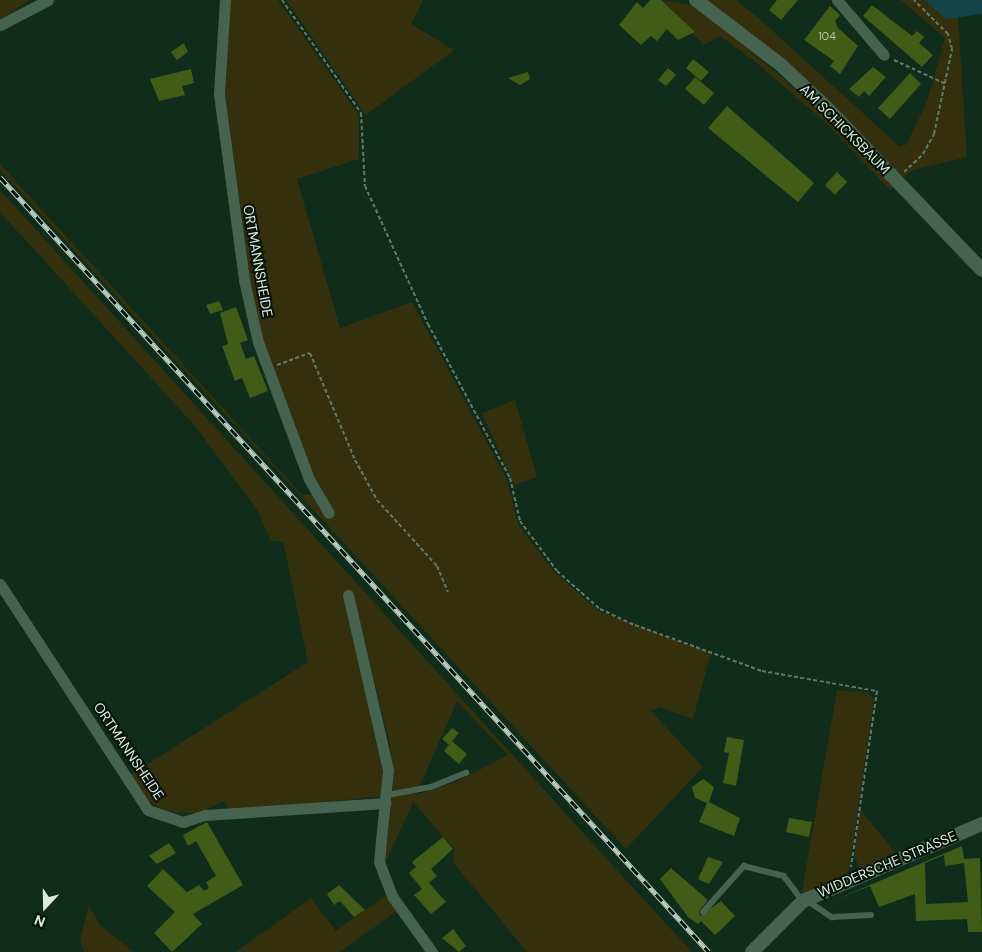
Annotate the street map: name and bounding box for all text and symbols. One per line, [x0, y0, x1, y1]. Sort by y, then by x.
house number: 104 [818, 29, 836, 43]
street label: AM SCHICKSBAUM [797, 81, 893, 177]
street label: ORTMANNSHEIDE [240, 204, 276, 318]
street label: ORTMANNSHEIDE [90, 699, 168, 803]
street label: WIDDERSCHE STRASSE [815, 827, 959, 901]
north arrow [20, 882, 70, 932]
text: N [32, 911, 48, 931]

